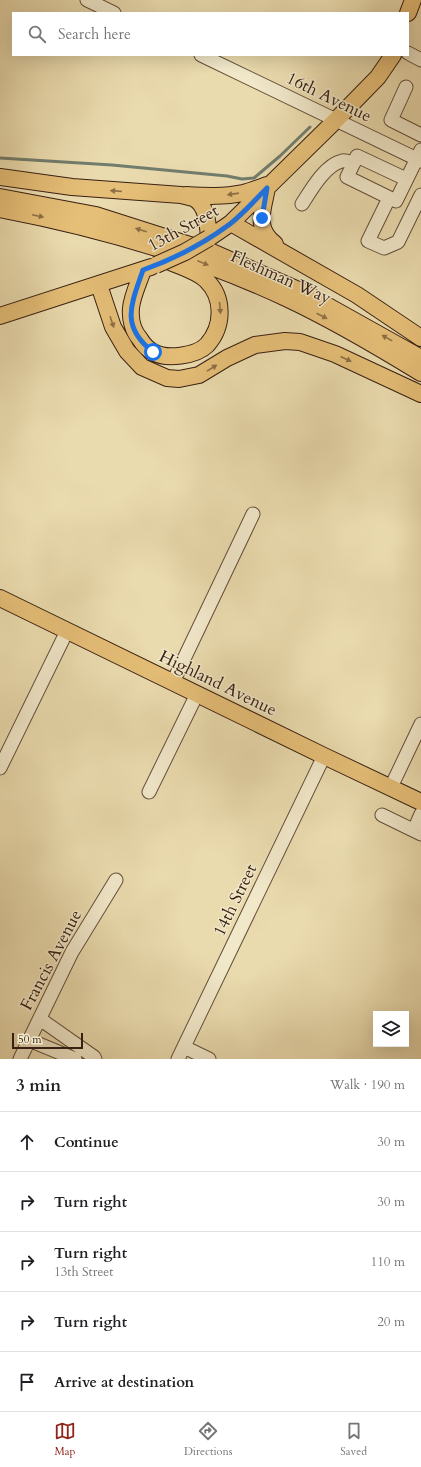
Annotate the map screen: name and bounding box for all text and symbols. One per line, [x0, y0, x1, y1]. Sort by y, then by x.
search box [12, 12, 409, 56]
icon: search [26, 23, 48, 45]
text: Search here [58, 24, 131, 44]
street label: 16th Avenue [283, 67, 375, 127]
one-way arrow [110, 187, 122, 194]
one-way arrow [227, 191, 239, 197]
street label: 13th Street [143, 199, 223, 257]
route end [253, 209, 271, 227]
one-way arrow [32, 213, 44, 219]
one-way arrow [135, 227, 147, 233]
street label: Fleshman Way [227, 245, 335, 309]
one-way arrow [198, 261, 210, 267]
one-way arrow [216, 302, 223, 314]
one-way arrow [316, 313, 328, 319]
one-way arrow [109, 316, 115, 328]
one-way arrow [381, 335, 393, 342]
route start [144, 343, 162, 361]
one-way arrow [341, 356, 352, 362]
one-way arrow [207, 364, 217, 372]
street label: Highland Avenue [155, 645, 281, 721]
street label: 14th Street [208, 860, 263, 940]
street label: Francis Avenue [15, 906, 87, 1014]
map controls [373, 1011, 409, 1047]
button: layers [373, 1011, 409, 1047]
scale bar [12, 1031, 83, 1050]
text: 50 m [18, 1032, 42, 1047]
text: 3 min [16, 1074, 61, 1097]
text: Walk · 190 m [330, 1076, 405, 1094]
icon: ahead [16, 1131, 38, 1153]
text: Continue [54, 1132, 119, 1152]
text: 30 m [377, 1133, 405, 1151]
icon: right [16, 1191, 38, 1213]
text: Turn right [54, 1192, 127, 1212]
text: 30 m [377, 1193, 405, 1211]
text: Turn right [54, 1243, 127, 1263]
icon: right [16, 1251, 38, 1273]
text: 110 m [371, 1253, 405, 1271]
text: 13th Street [54, 1263, 113, 1281]
icon: right [16, 1311, 38, 1333]
text: Turn right [54, 1312, 127, 1332]
text: 20 m [377, 1313, 405, 1331]
icon: arrive [16, 1371, 38, 1393]
text: Arrive at destination [54, 1372, 194, 1392]
tab: Map [54, 1420, 76, 1459]
tab: Directions [184, 1420, 232, 1459]
tab: Saved [340, 1420, 367, 1459]

